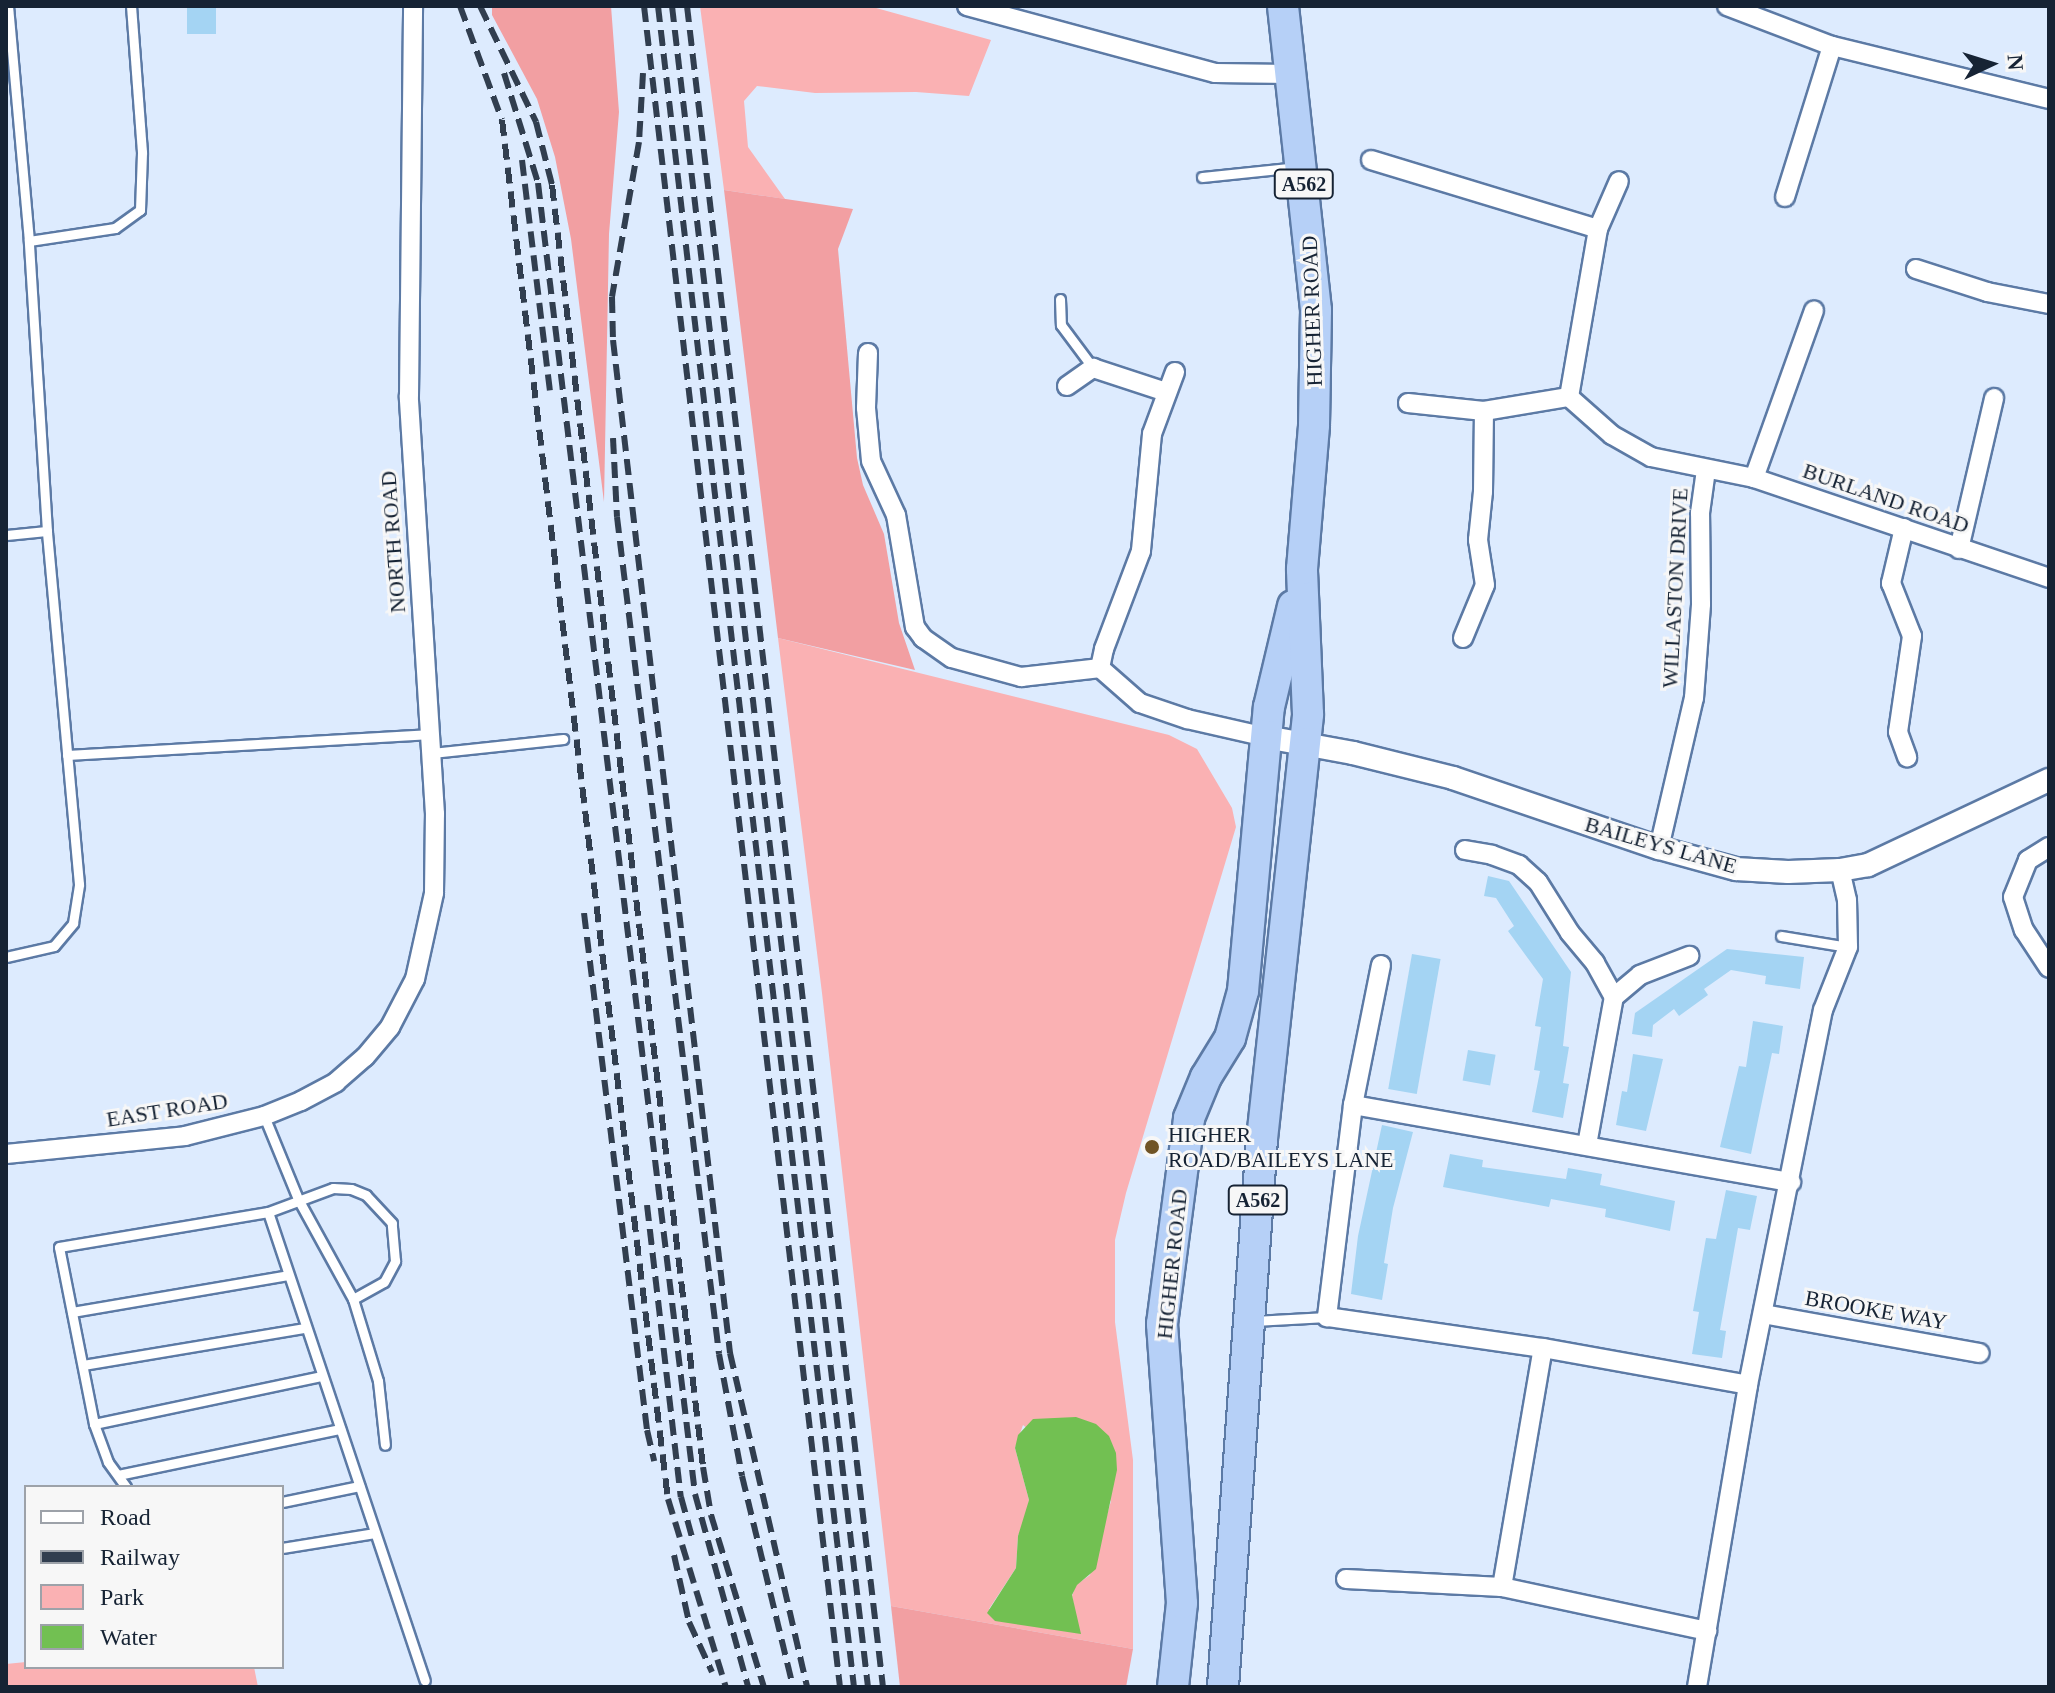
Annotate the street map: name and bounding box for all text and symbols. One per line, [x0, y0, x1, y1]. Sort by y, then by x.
north arrow [1951, 24, 2031, 104]
text: N [2002, 53, 2028, 71]
road number: A562 [1272, 168, 1336, 200]
street label: HIGHER ROAD [1296, 235, 1328, 387]
street label: BURLAND ROAD [1799, 457, 1973, 539]
street label: NORTH ROAD [375, 470, 411, 614]
street label: WILLASTON DRIVE [1657, 487, 1693, 689]
street label: BAILEYS LANE [1582, 811, 1740, 879]
street label: EAST ROAD [104, 1087, 230, 1133]
place label: HIGHER ROAD/BAILEYS LANE [1168, 1121, 1393, 1172]
marker: HIGHER ROAD/BAILEYS LANE [1143, 1138, 1161, 1156]
road number: A562 [1226, 1184, 1290, 1216]
street label: HIGHER ROAD [1151, 1188, 1193, 1340]
street label: BROOKE WAY [1803, 1284, 1949, 1336]
legend [24, 1485, 284, 1669]
text: Road [100, 1504, 151, 1530]
text: Railway [100, 1544, 180, 1570]
text: Park [100, 1584, 144, 1610]
text: Water [100, 1624, 157, 1650]

